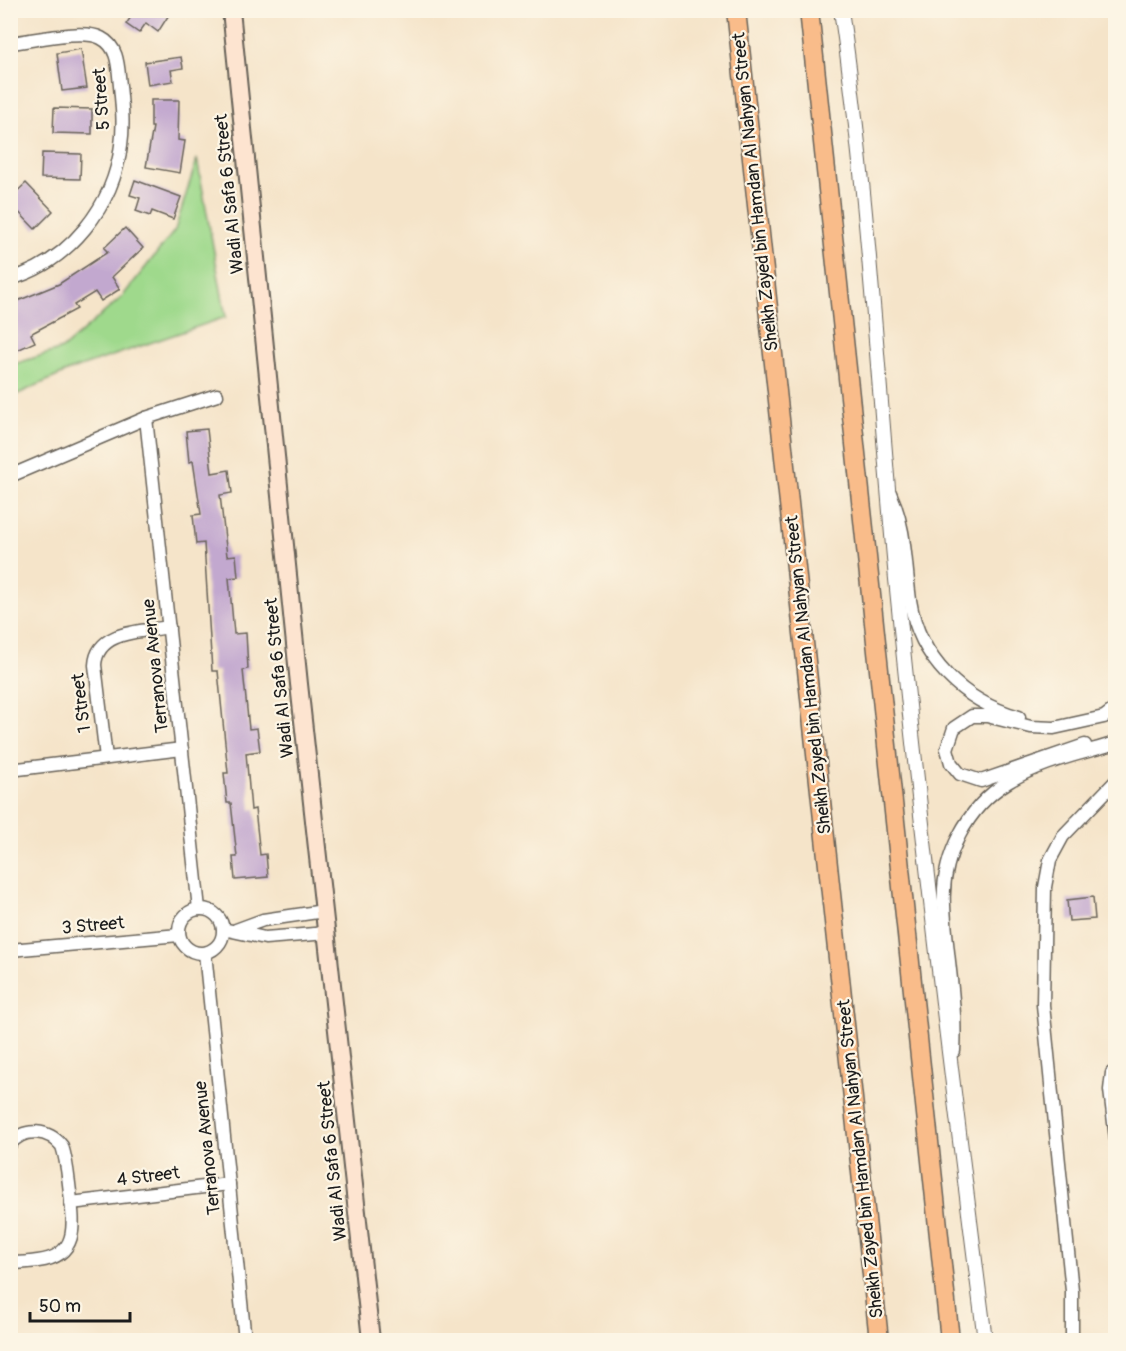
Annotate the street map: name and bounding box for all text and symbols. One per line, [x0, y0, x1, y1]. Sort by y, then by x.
street label: Sheikh Zayed bin Hamdan Al Nahyan Street [727, 31, 784, 352]
street label: 5 Street [88, 66, 115, 131]
street label: Wadi Al Safa 6 Street [210, 112, 249, 275]
street label: Sheikh Zayed bin Hamdan Al Nahyan Street [780, 514, 837, 835]
street label: Wadi Al Safa 6 Street [260, 596, 299, 759]
street label: Terranova Avenue [137, 598, 174, 734]
street label: 1 Street [66, 671, 97, 734]
street label: 3 Street [61, 911, 126, 940]
street label: Sheikh Zayed bin Hamdan Al Nahyan Street [832, 998, 889, 1319]
street label: Wadi Al Safa 6 Street [313, 1079, 352, 1242]
street label: Terranova Avenue [189, 1080, 226, 1216]
street label: 4 Street [115, 1161, 182, 1192]
scale bar [30, 1285, 130, 1323]
text: 50 m [39, 1295, 81, 1318]

